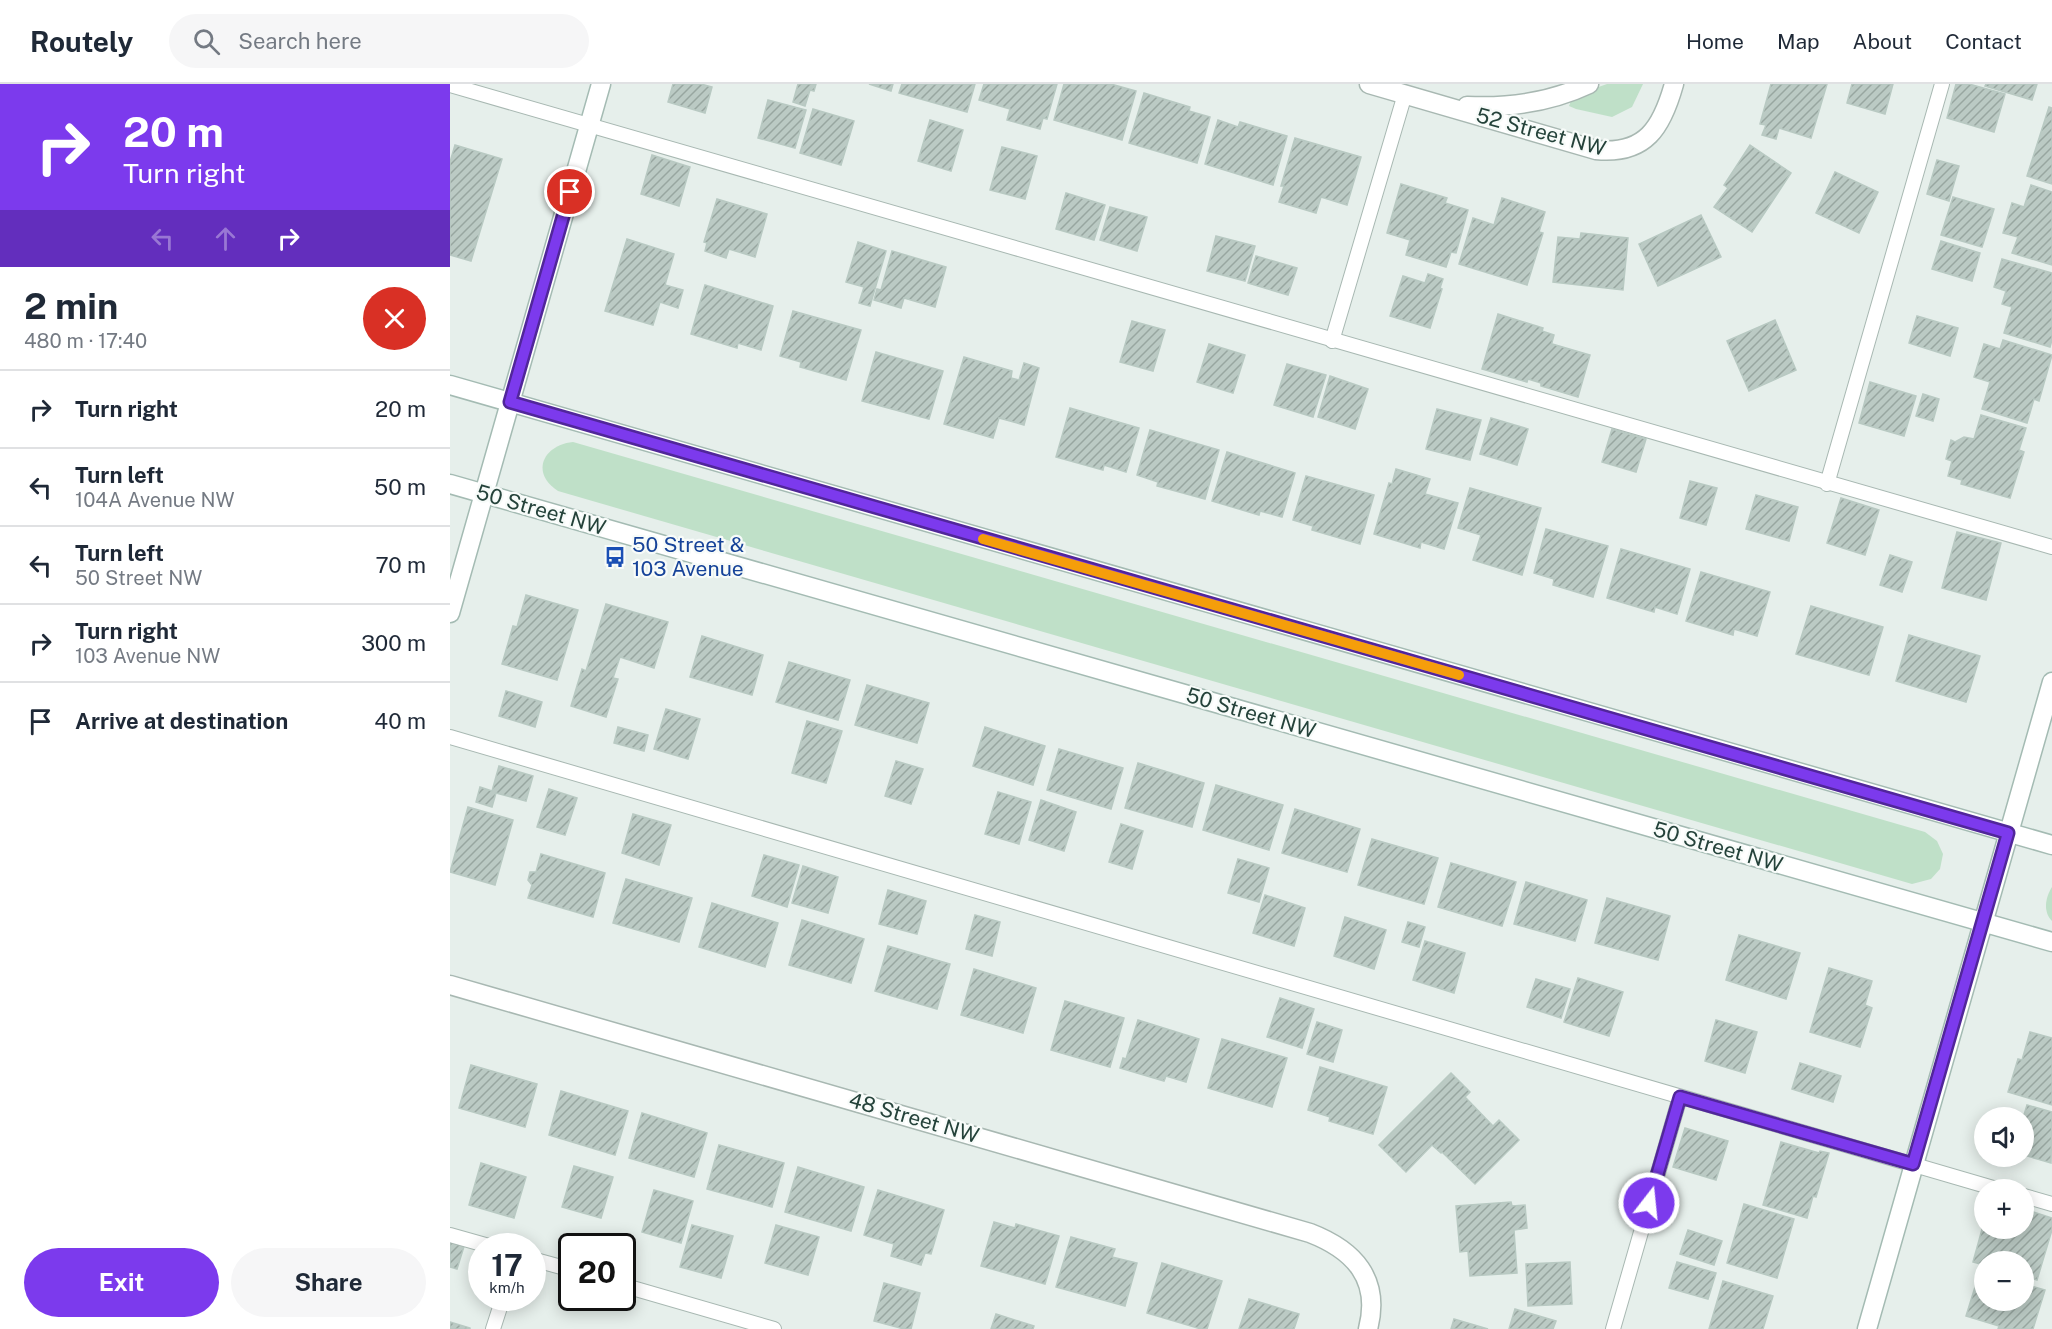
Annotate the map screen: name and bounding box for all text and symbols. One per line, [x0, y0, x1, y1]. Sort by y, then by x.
search box [169, 14, 589, 68]
text: Routely [30, 25, 133, 58]
icon: search [190, 25, 223, 58]
text: Search here [238, 28, 362, 54]
text: Home [1686, 29, 1744, 54]
text: Map [1777, 29, 1820, 54]
text: About [1853, 29, 1912, 54]
text: Contact [1945, 29, 2022, 54]
street label: 52 Street NW [1473, 102, 1609, 161]
text: 20 m [123, 107, 224, 156]
icon: right [24, 108, 102, 186]
text: Turn right [123, 157, 246, 189]
pin [544, 166, 595, 217]
icon: arrive [553, 175, 586, 208]
icon: left [146, 222, 179, 255]
icon: ahead [209, 222, 242, 255]
icon: right [272, 222, 305, 255]
text: 2 min [24, 285, 118, 327]
button: close [363, 287, 426, 350]
text: 480 m · 17:40 [24, 329, 147, 353]
icon: right [24, 393, 57, 426]
text: Turn right [75, 396, 178, 422]
text: 20 m [375, 396, 426, 422]
text: Turn left [75, 462, 164, 488]
icon: left [24, 471, 57, 504]
text: 50 m [374, 474, 426, 500]
street label: 50 Street NW [473, 479, 609, 540]
text: 104A Avenue NW [75, 488, 235, 512]
place label: 50 Street & 103 Avenue [632, 532, 745, 581]
text: Turn left [75, 540, 164, 566]
bus stop icon: 50 Street & 103 Avenue [603, 545, 627, 569]
icon: left [24, 549, 57, 582]
text: 70 m [375, 552, 426, 578]
text: 50 Street NW [75, 566, 202, 590]
text: Turn right [75, 618, 178, 644]
icon: right [24, 627, 57, 660]
text: 300 m [361, 630, 426, 656]
text: 103 Avenue NW [75, 644, 220, 668]
street label: 50 Street NW [1183, 682, 1319, 743]
icon: arrive [24, 705, 57, 738]
text: Arrive at destination [75, 708, 288, 734]
text: 40 m [374, 708, 426, 734]
street label: 50 Street NW [1650, 816, 1786, 877]
street label: 48 Street NW [846, 1087, 982, 1148]
map controls [1974, 1107, 2034, 1311]
button: sound [1974, 1107, 2034, 1167]
position arrow [1617, 1171, 1681, 1235]
button: + [1974, 1179, 2034, 1239]
speed limit sign: 20 [558, 1233, 636, 1311]
text: 17 [491, 1247, 523, 1283]
button: Exit [24, 1248, 219, 1317]
button: Share [231, 1248, 426, 1317]
button: − [1974, 1251, 2034, 1311]
text: km/h [489, 1279, 525, 1296]

